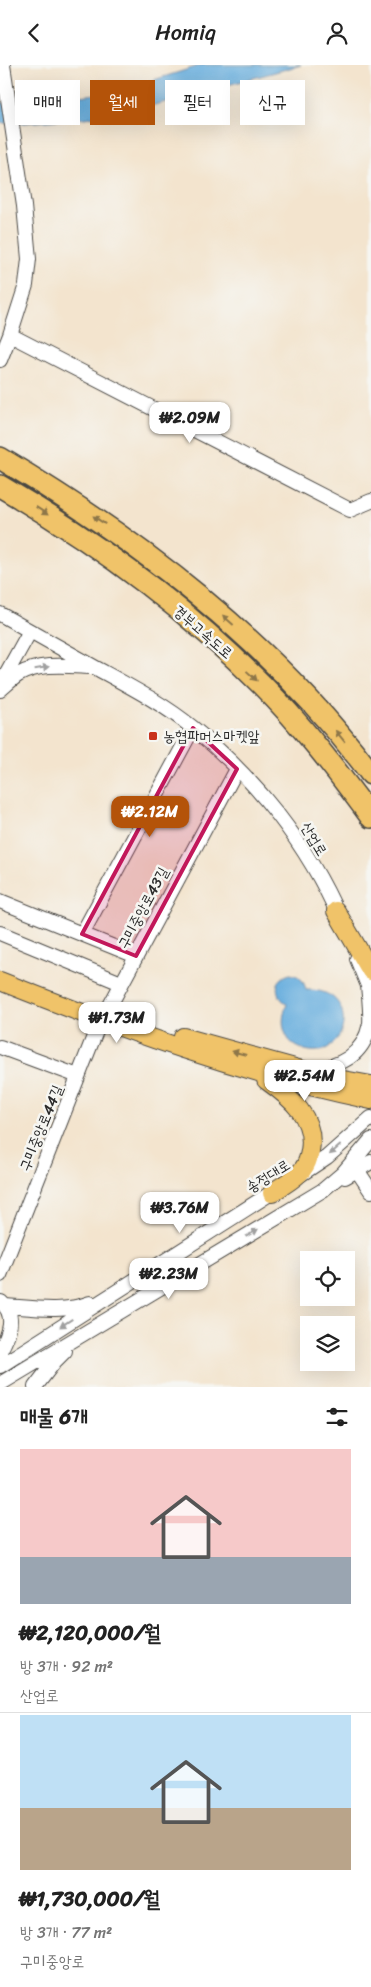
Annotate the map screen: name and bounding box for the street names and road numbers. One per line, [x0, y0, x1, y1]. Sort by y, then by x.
street label: 경부고속도로 [167, 598, 239, 666]
street label: 산업로 [294, 817, 334, 861]
street label: 구미중앙로43길 [110, 862, 176, 954]
street label: 구미중앙로44길 [12, 1081, 70, 1175]
street label: 송정대로 [241, 1152, 295, 1200]

